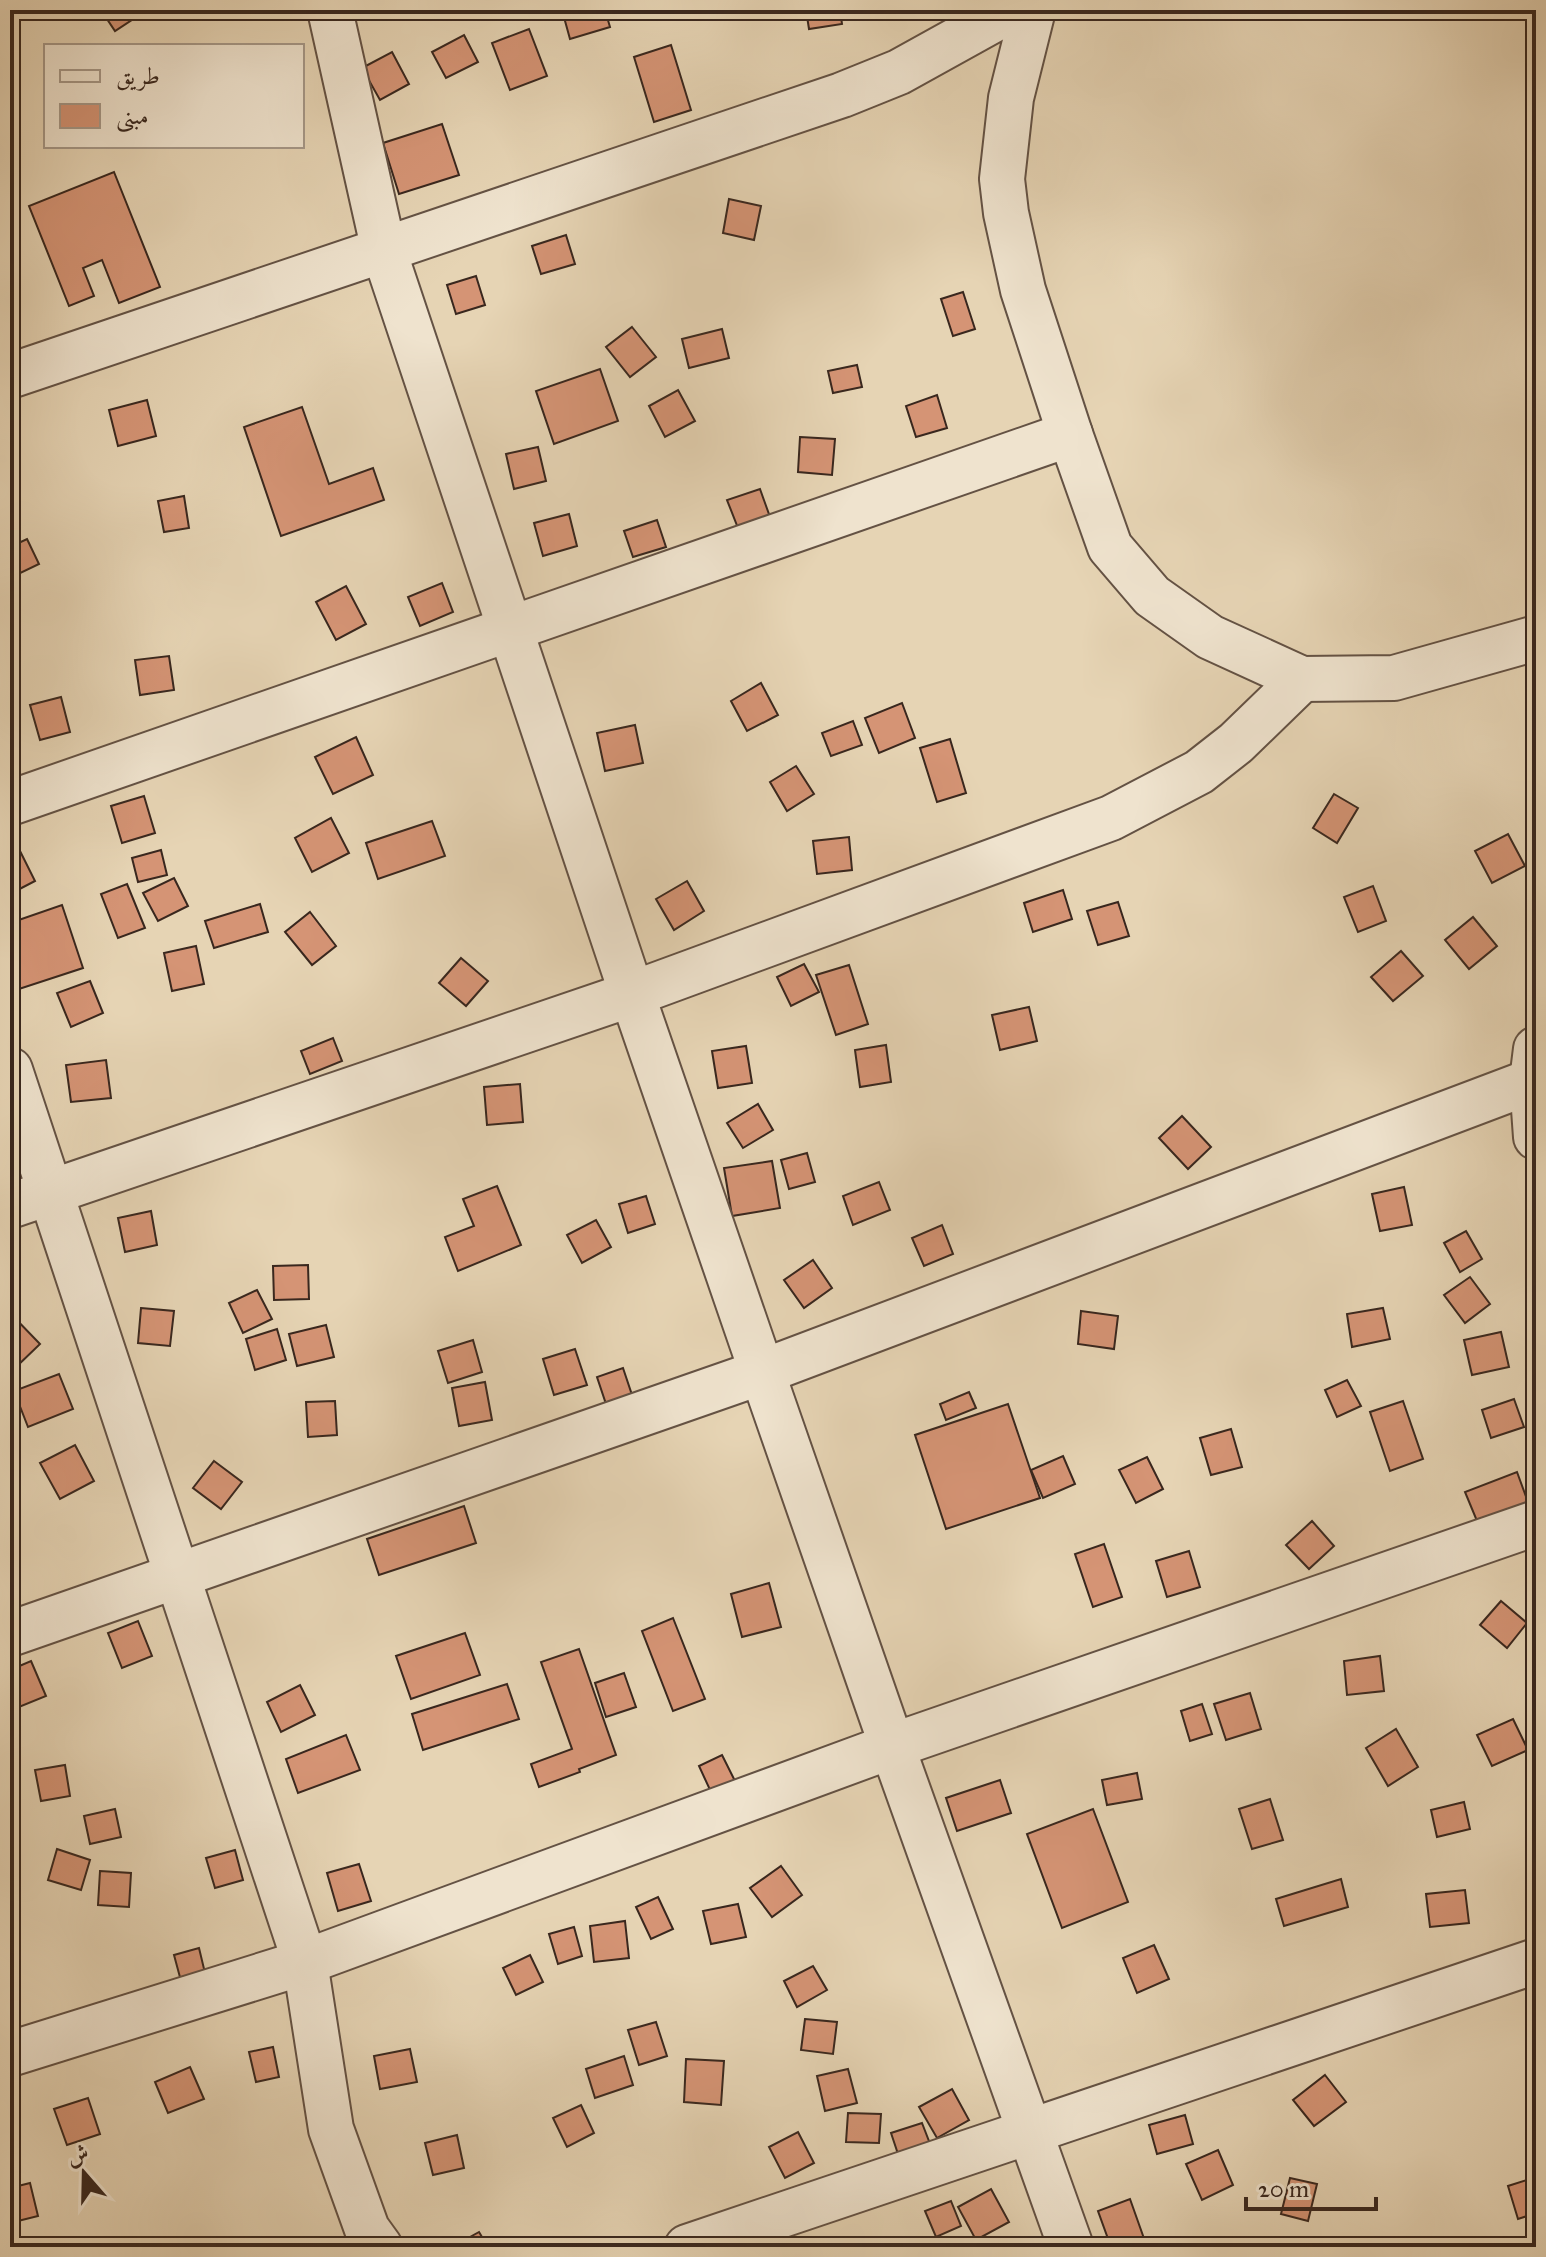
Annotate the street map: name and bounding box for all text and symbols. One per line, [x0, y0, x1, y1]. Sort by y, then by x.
legend [44, 44, 304, 148]
text: طريق [116, 61, 160, 91]
text: مبنى [116, 101, 149, 133]
north arrow [44, 2133, 124, 2213]
text: ش [62, 2138, 92, 2171]
scale bar [1246, 2161, 1376, 2211]
text: 20 m [1258, 2174, 1309, 2204]

